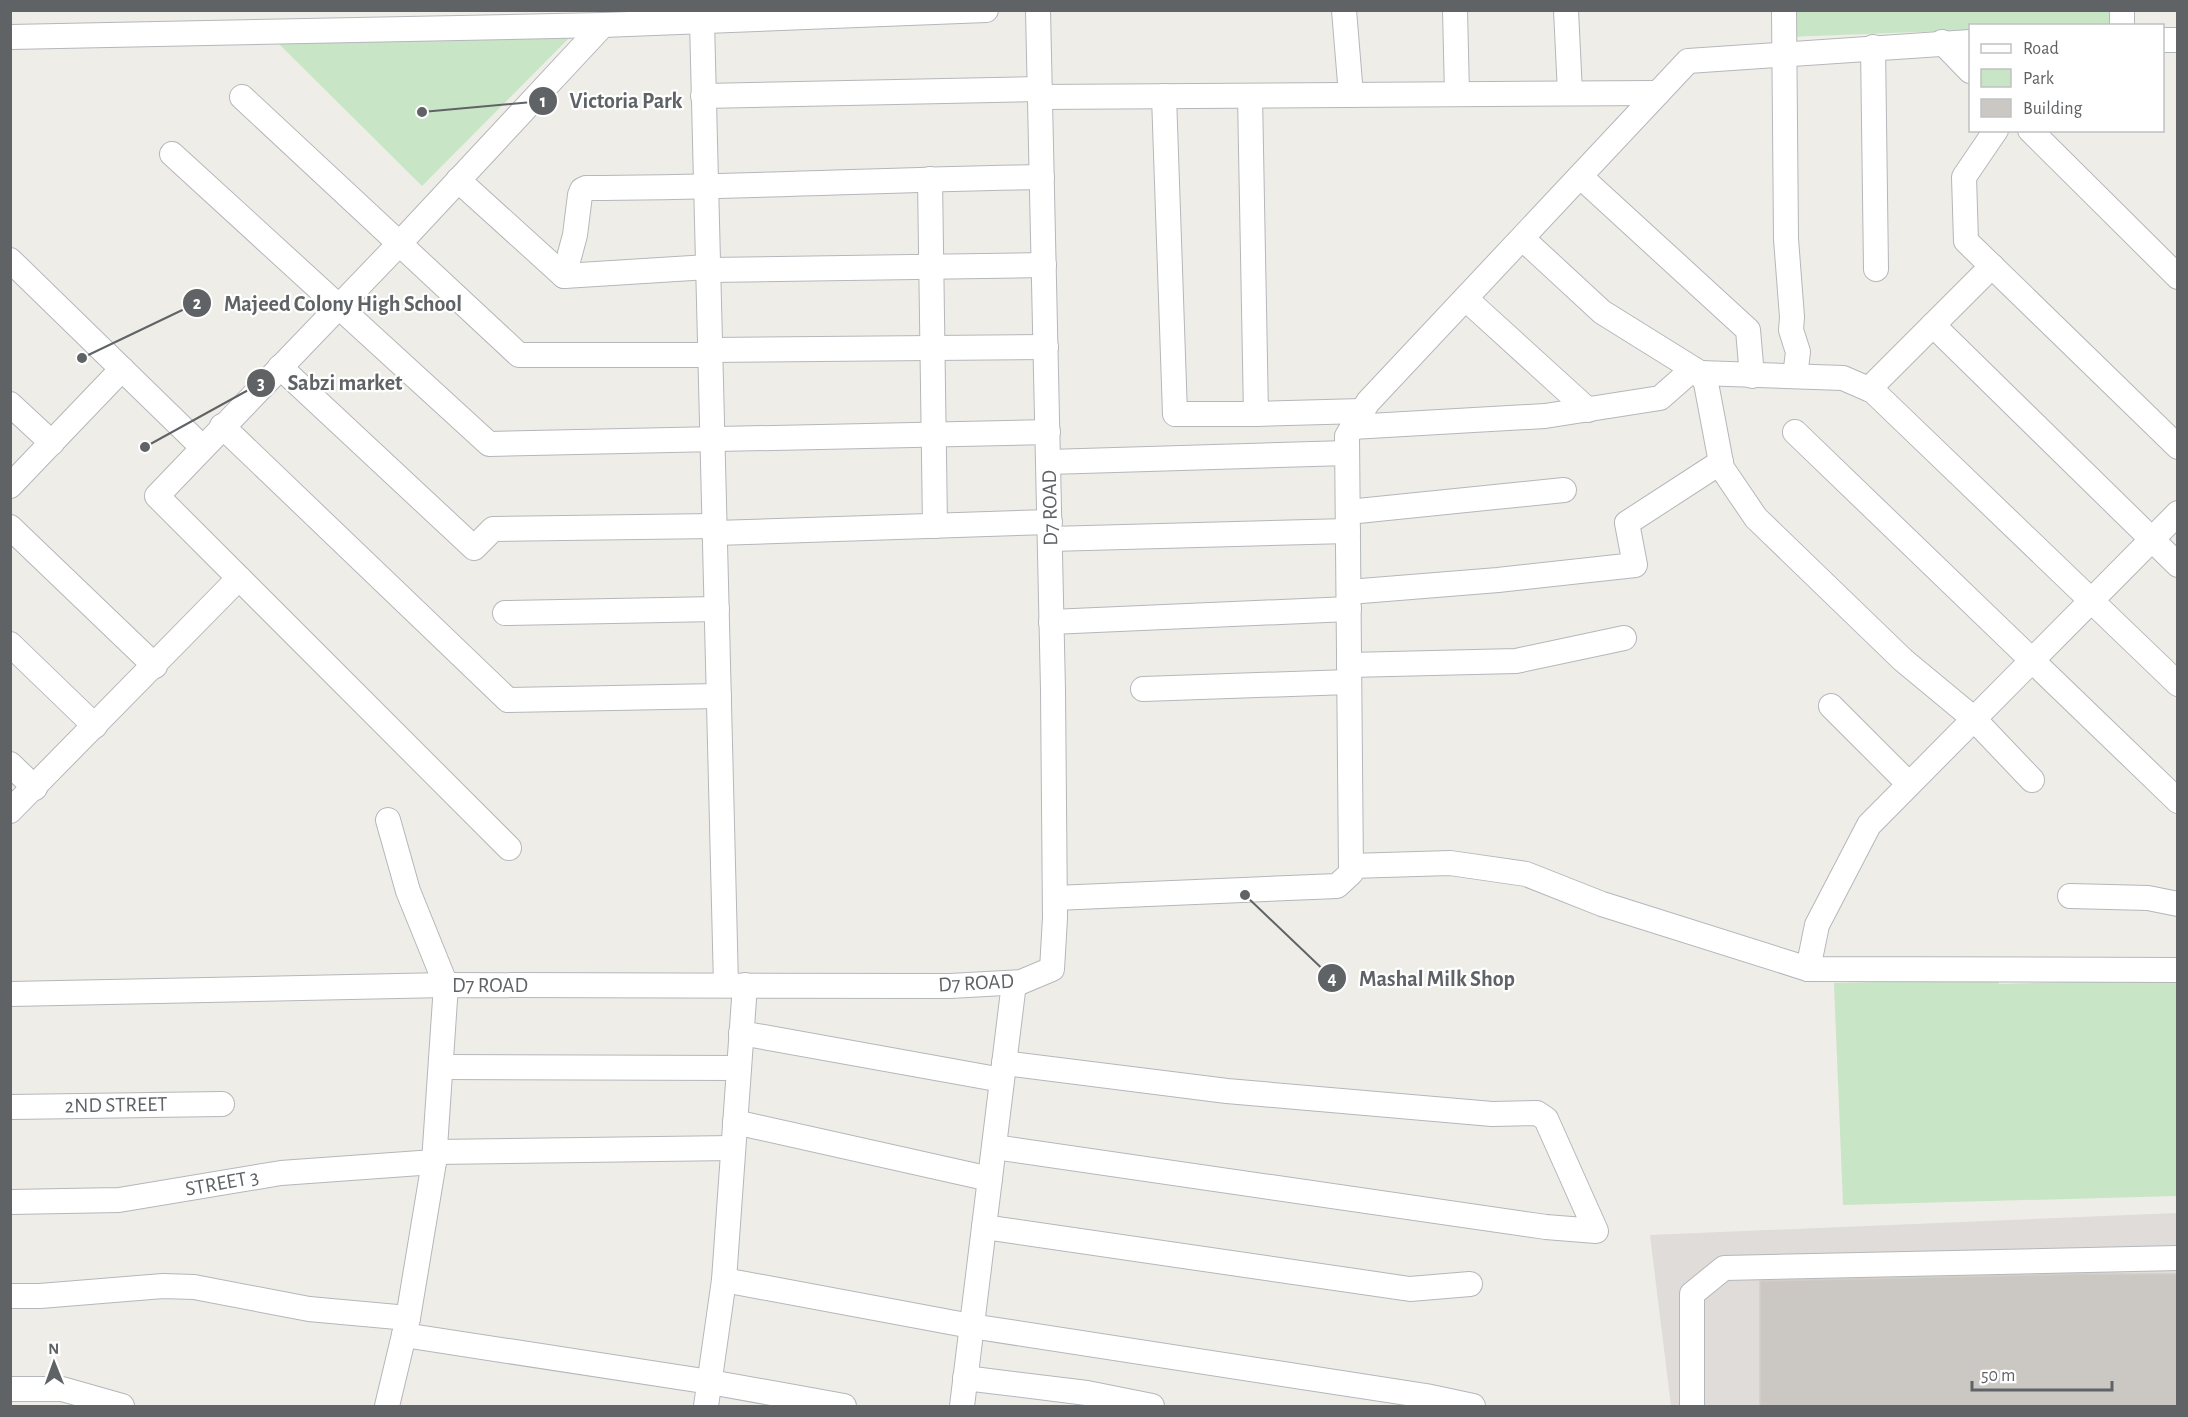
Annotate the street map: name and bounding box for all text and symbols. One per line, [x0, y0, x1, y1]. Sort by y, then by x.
legend [1969, 24, 2164, 132]
text: Road [2023, 40, 2059, 58]
text: Park [2023, 70, 2055, 88]
callout: Victoria Park [528, 81, 695, 121]
text: Victoria Park [570, 90, 683, 112]
text: 1 [540, 93, 546, 111]
text: Building [2023, 100, 2083, 118]
callout: Majeed Colony High School [182, 283, 474, 323]
text: Majeed Colony High School [224, 293, 462, 316]
text: 2 [193, 295, 202, 313]
callout: Sabzi market [246, 363, 415, 403]
text: Sabzi market [288, 372, 403, 394]
text: 3 [257, 375, 265, 393]
street label: D7 ROAD [1039, 470, 1061, 546]
callout: Mashal Milk Shop [1317, 958, 1526, 998]
text: Mashal Milk Shop [1359, 968, 1515, 990]
text: 4 [1327, 970, 1337, 988]
street label: D7 ROAD [938, 971, 1014, 995]
street label: D7 ROAD [452, 975, 528, 996]
street label: 2ND STREET [64, 1094, 168, 1116]
street label: STREET 3 [184, 1166, 260, 1200]
north arrow [24, 1333, 84, 1393]
text: N [48, 1341, 59, 1357]
scale bar [1972, 1354, 2112, 1392]
text: 50 m [1981, 1367, 2015, 1385]

